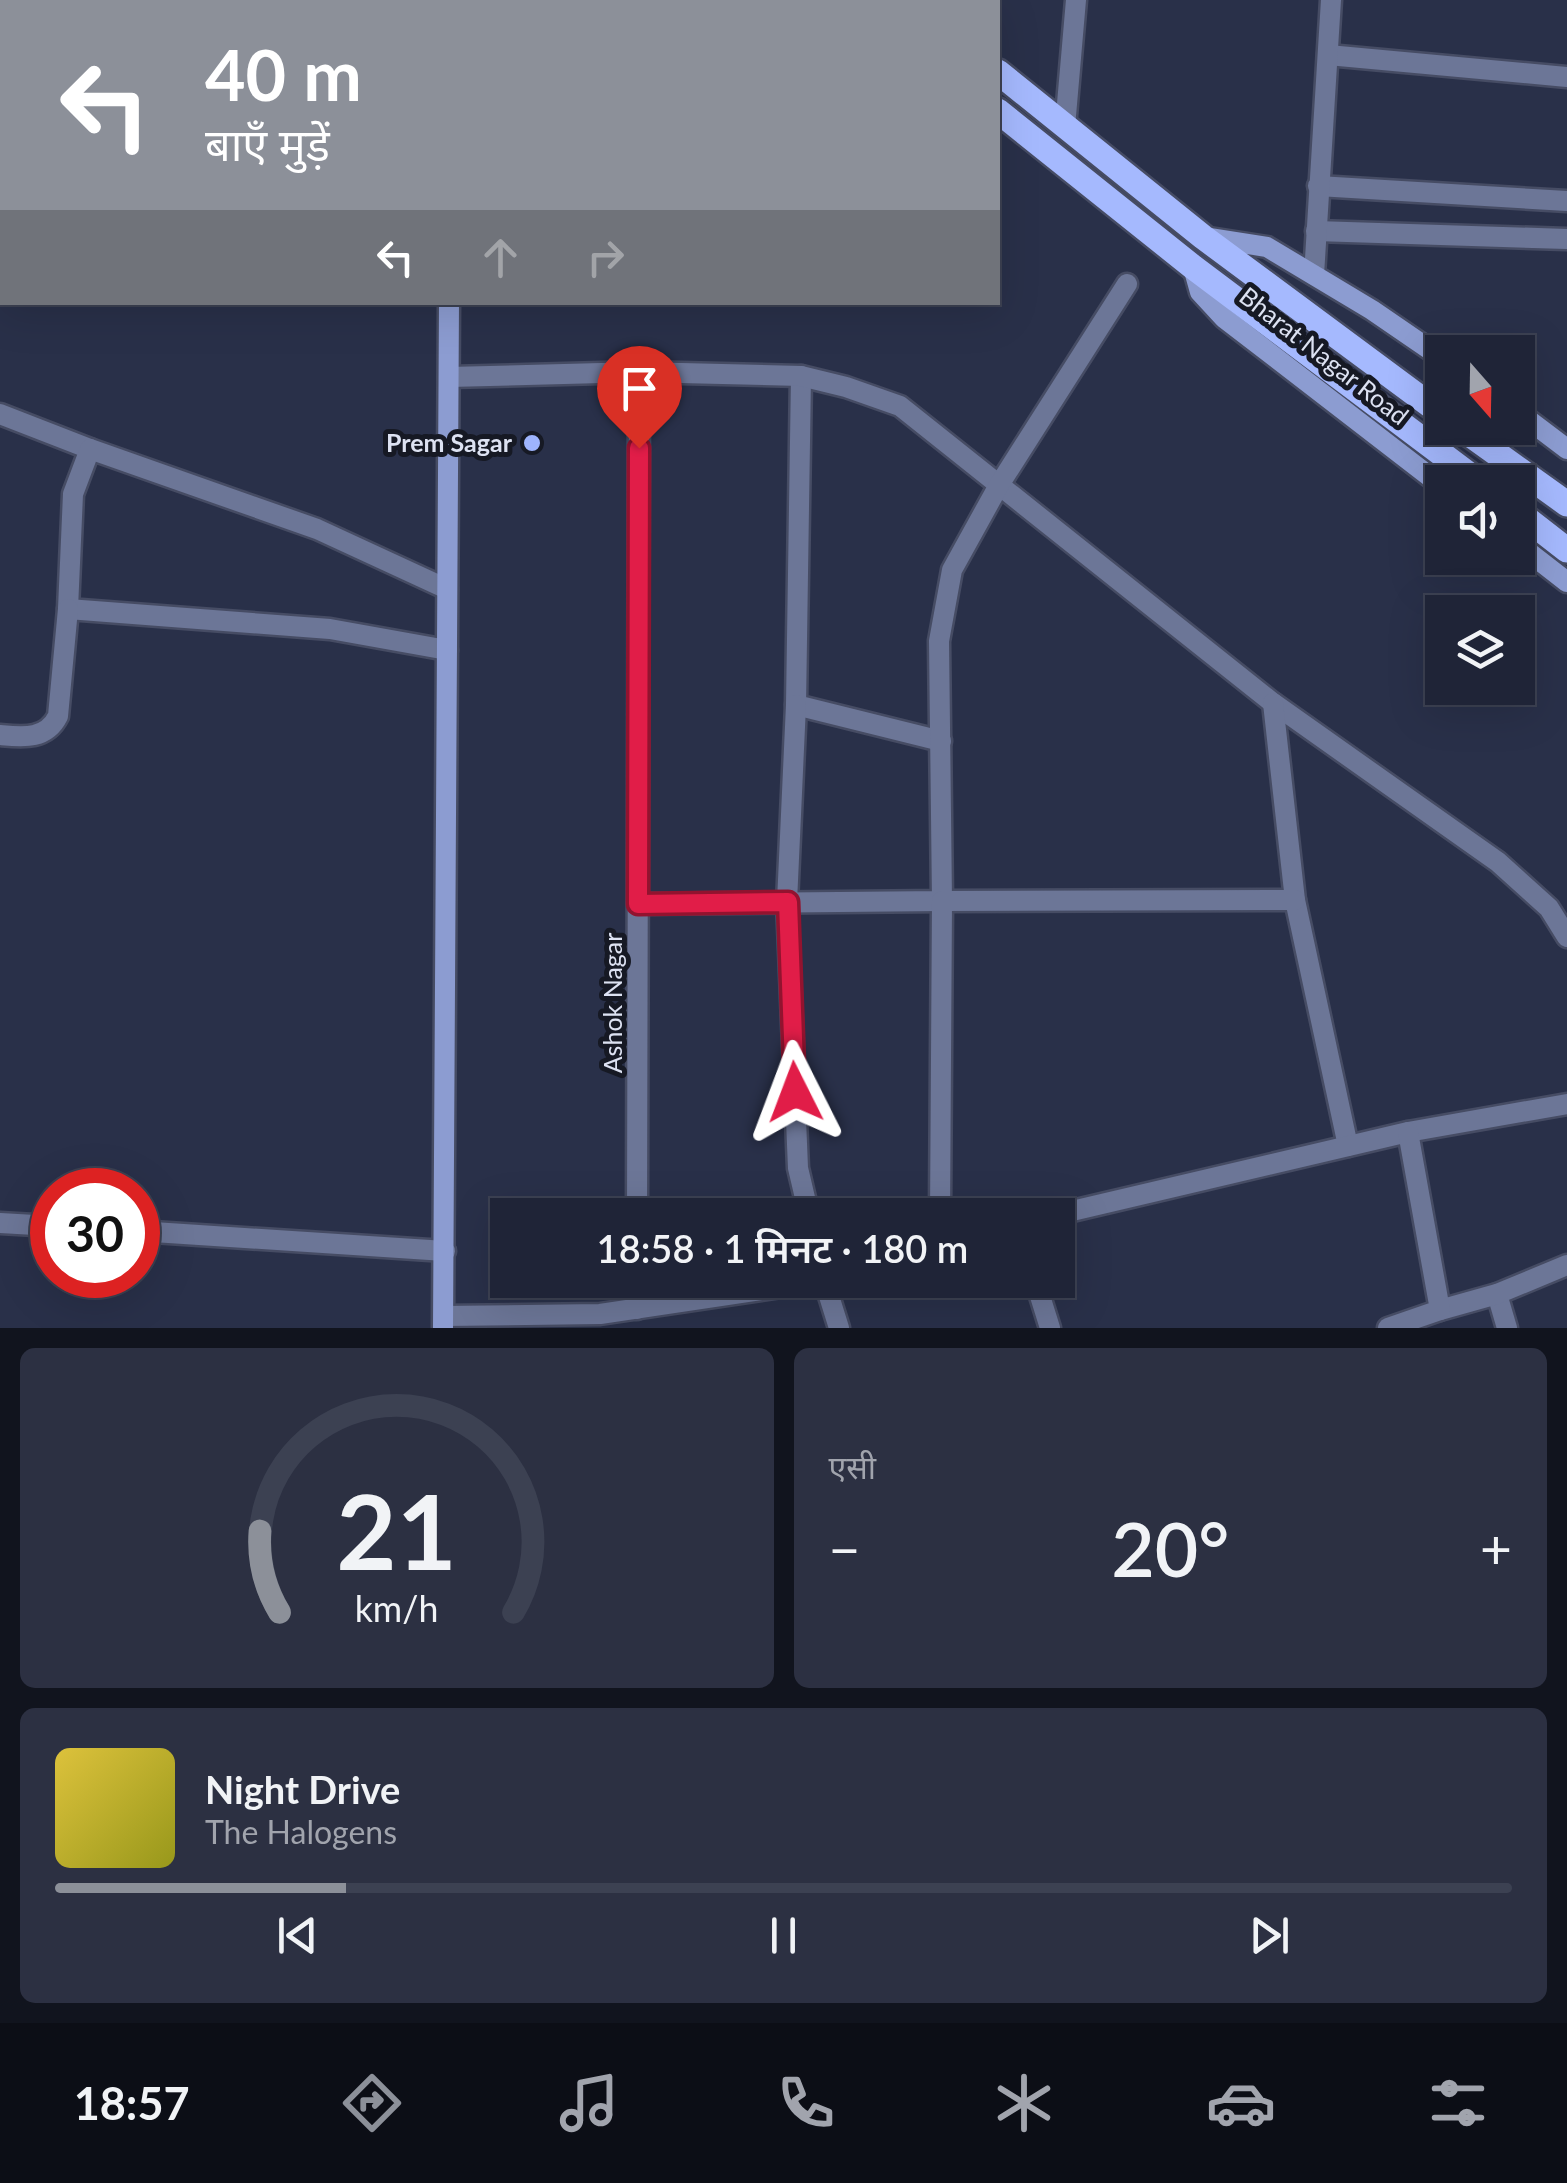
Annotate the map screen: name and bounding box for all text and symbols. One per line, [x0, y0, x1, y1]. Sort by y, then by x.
text: 40 m [205, 32, 362, 116]
icon: left [40, 40, 170, 170]
text: बाएँ मुड़ें [205, 117, 330, 171]
icon: left [368, 230, 423, 285]
icon: ahead [473, 230, 528, 285]
icon: right [578, 230, 633, 285]
street label: Bharat Nagar Road [1234, 280, 1415, 430]
north arrow [1425, 335, 1535, 445]
map controls [1425, 335, 1535, 705]
pin [597, 346, 682, 449]
icon: arrive [612, 361, 667, 416]
place label: Prem Sagar [386, 427, 513, 457]
marker: Prem Sagar [521, 432, 543, 454]
button: sound [1425, 465, 1535, 575]
button: layers [1425, 595, 1535, 705]
street label: Ashok Nagar [597, 933, 627, 1073]
position arrow [743, 1040, 847, 1144]
speed limit sign: 30 [30, 1168, 160, 1298]
text: 18:58 · 1 मिनट · 180 m [597, 1225, 968, 1271]
text: एसी [829, 1447, 876, 1486]
text: 21 [336, 1467, 457, 1592]
text: 20° [1111, 1503, 1229, 1593]
text: − [829, 1515, 860, 1581]
text: + [1480, 1515, 1512, 1581]
text: km/h [355, 1587, 439, 1630]
text: Night Drive [205, 1766, 400, 1812]
text: The Halogens [205, 1812, 397, 1851]
icon: previous [270, 1908, 325, 1963]
icon: pause [756, 1908, 811, 1963]
icon: next [1242, 1908, 1297, 1963]
icon: directions [337, 2068, 407, 2138]
icon: music [554, 2068, 624, 2138]
icon: phone [771, 2068, 841, 2138]
icon: climate [989, 2068, 1059, 2138]
icon: car [1206, 2068, 1276, 2138]
icon: filters [1423, 2068, 1493, 2138]
text: 18:57 [74, 2076, 190, 2130]

